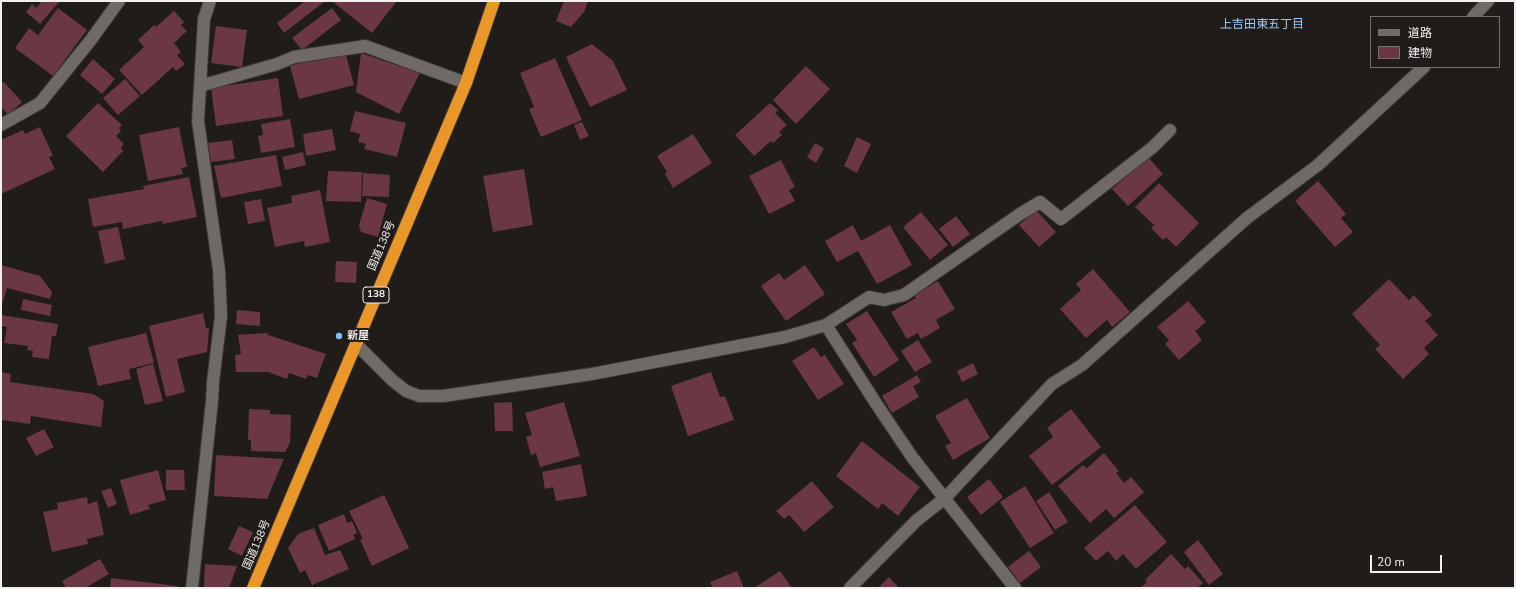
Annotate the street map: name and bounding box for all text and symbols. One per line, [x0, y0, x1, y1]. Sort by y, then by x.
legend [1370, 16, 1500, 68]
district label: 上吉田東五丁目 [1220, 18, 1304, 32]
text: 道路 [1408, 25, 1432, 41]
text: 建物 [1408, 45, 1432, 61]
street label: 国道138号 [366, 219, 398, 273]
road number: 138 [363, 287, 389, 303]
place label: 新屋 [347, 329, 369, 343]
marker: 新屋 [334, 331, 344, 341]
street label: 国道138号 [241, 518, 273, 572]
scale bar [1372, 547, 1444, 573]
text: 20 m [1377, 554, 1405, 570]

